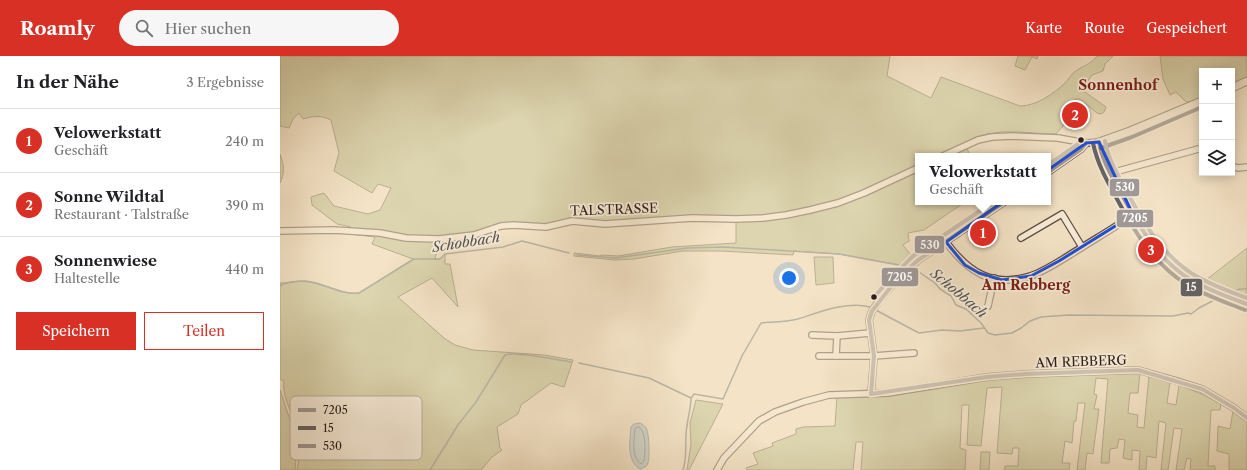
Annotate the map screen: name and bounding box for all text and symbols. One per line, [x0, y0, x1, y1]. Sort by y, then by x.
search box [119, 10, 399, 46]
text: Roamly [20, 17, 95, 40]
icon: search [133, 17, 155, 39]
text: Hier suchen [165, 19, 251, 38]
text: Karte [1025, 19, 1062, 37]
text: Route [1084, 19, 1124, 37]
text: Gespeichert [1146, 19, 1227, 37]
map controls [1199, 68, 1235, 176]
button: + [1199, 68, 1235, 104]
text: In der Nähe [16, 72, 119, 92]
text: 3 Ergebnisse [186, 74, 264, 90]
district label: Sonnenhof [1078, 76, 1160, 94]
pin: 2 [1062, 100, 1088, 130]
button: − [1199, 104, 1235, 140]
text: Velowerkstatt [54, 123, 161, 142]
text: 1 [26, 133, 32, 149]
text: 240 m [225, 133, 264, 149]
unlabelled marker [1076, 135, 1086, 145]
button: layers [1199, 140, 1235, 176]
text: Geschäft [54, 142, 108, 158]
popup [915, 153, 1051, 205]
text: Velowerkstatt [929, 162, 1037, 181]
line badge: 530 [1109, 178, 1140, 197]
text: 530 [1115, 180, 1135, 194]
text: Geschäft [929, 181, 984, 197]
text: Sonne Wildtal [54, 187, 164, 206]
text: 2 [25, 197, 33, 213]
text: 390 m [225, 197, 264, 213]
street label: TALSTRASSE [570, 199, 658, 219]
text: Restaurant · Talstraße [54, 206, 189, 222]
line badge: 7205 [1116, 209, 1154, 228]
text: 7205 [1122, 211, 1148, 225]
pin: 1 [970, 218, 996, 248]
water label: Schobbach [430, 228, 501, 256]
line badge: 530 [914, 235, 945, 254]
pin: 3 [1138, 235, 1164, 265]
text: 530 [920, 238, 940, 252]
text: Sonnenwiese [54, 251, 157, 270]
text: 3 [25, 261, 33, 277]
text: 440 m [225, 261, 264, 277]
water label: Schobbach [926, 264, 991, 322]
line badge: 7205 [881, 267, 919, 287]
your location [779, 268, 799, 288]
text: Haltestelle [54, 270, 120, 286]
text: 7205 [887, 270, 913, 284]
district label: Am Rebberg [981, 276, 1071, 294]
line badge: 15 [1180, 278, 1203, 297]
text: 15 [1185, 280, 1197, 294]
unlabelled marker [869, 292, 879, 302]
button: Speichern [16, 312, 136, 350]
button: Teilen [144, 312, 264, 350]
street label: AM REBBERG [1034, 351, 1128, 371]
legend [290, 396, 422, 460]
text: 7205 [323, 403, 348, 417]
text: 15 [323, 421, 334, 435]
text: 530 [323, 439, 342, 453]

